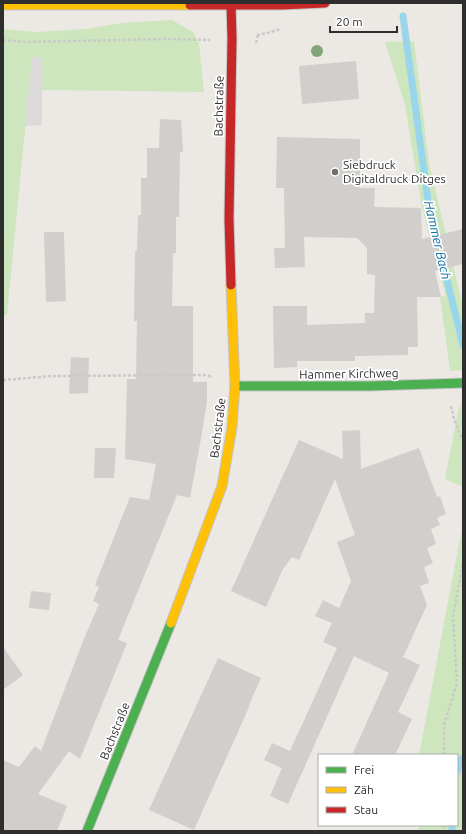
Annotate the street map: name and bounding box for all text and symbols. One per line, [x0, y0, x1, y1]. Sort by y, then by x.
scale bar [330, 8, 397, 34]
text: 20 m [336, 15, 363, 28]
street label: Bachstraße [211, 76, 226, 136]
place label: Siebdruck Digitaldruck Ditges [343, 158, 446, 185]
marker: Siebdruck Digitaldruck Ditges [330, 167, 340, 177]
water label: Hammer Bach [422, 199, 454, 281]
street label: Hammer Kirchweg [299, 366, 399, 381]
street label: Bachstraße [207, 397, 228, 459]
street label: Bachstraße [97, 700, 132, 761]
legend [318, 754, 458, 826]
text: Frei [354, 763, 374, 776]
text: Zäh [354, 783, 374, 796]
text: Stau [354, 803, 378, 816]

